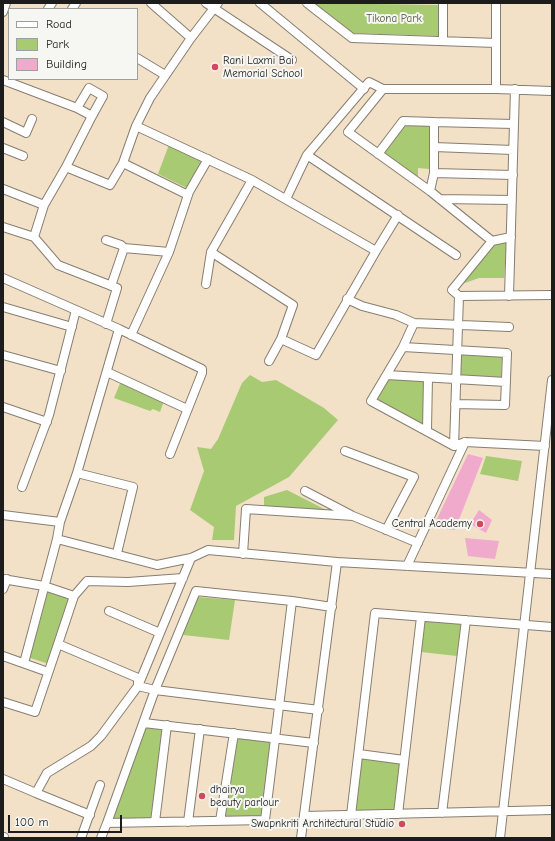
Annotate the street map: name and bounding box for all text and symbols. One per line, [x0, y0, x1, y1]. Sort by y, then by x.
legend [8, 8, 138, 80]
park label: Tikona Park [366, 12, 422, 26]
text: Road [46, 17, 72, 31]
text: Park [46, 37, 69, 51]
place label: Rani Laxmi Bai Memorial School [223, 54, 303, 80]
text: Building [46, 57, 87, 71]
marker: Rani Laxmi Bai Memorial School [210, 62, 220, 72]
place label: Central Academy [392, 517, 472, 531]
marker: Central Academy [475, 519, 485, 529]
place label: dhairya beauty parlour [210, 783, 279, 809]
marker: dhairya beauty parlour [197, 791, 207, 801]
scale bar [10, 807, 124, 833]
text: 100 m [15, 815, 48, 829]
place label: Swapnkriti Architectural Studio [251, 817, 394, 831]
marker: Swapnkriti Architectural Studio [397, 819, 407, 829]

